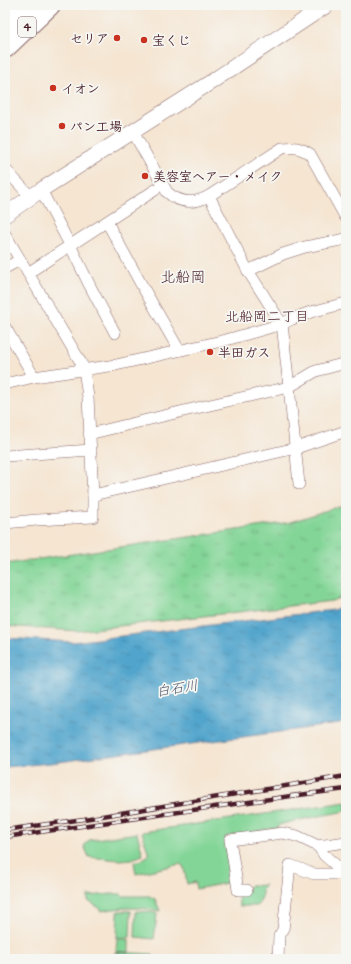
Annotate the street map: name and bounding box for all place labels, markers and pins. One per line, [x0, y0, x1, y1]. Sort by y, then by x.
place label: セリア [70, 30, 109, 48]
place label: 宝くじ [152, 32, 191, 50]
marker: セリア [112, 33, 122, 43]
marker: 宝くじ [139, 35, 149, 45]
place label: イオン [61, 80, 100, 98]
marker: イオン [48, 83, 58, 93]
place label: パン工場 [70, 118, 122, 136]
marker: パン工場 [57, 121, 67, 131]
place label: 美容室ヘアー・メイク [153, 168, 282, 186]
marker: 美容室ヘアー・メイク [140, 171, 150, 181]
place label: 半田ガス [218, 344, 270, 362]
marker: 半田ガス [205, 347, 215, 357]

